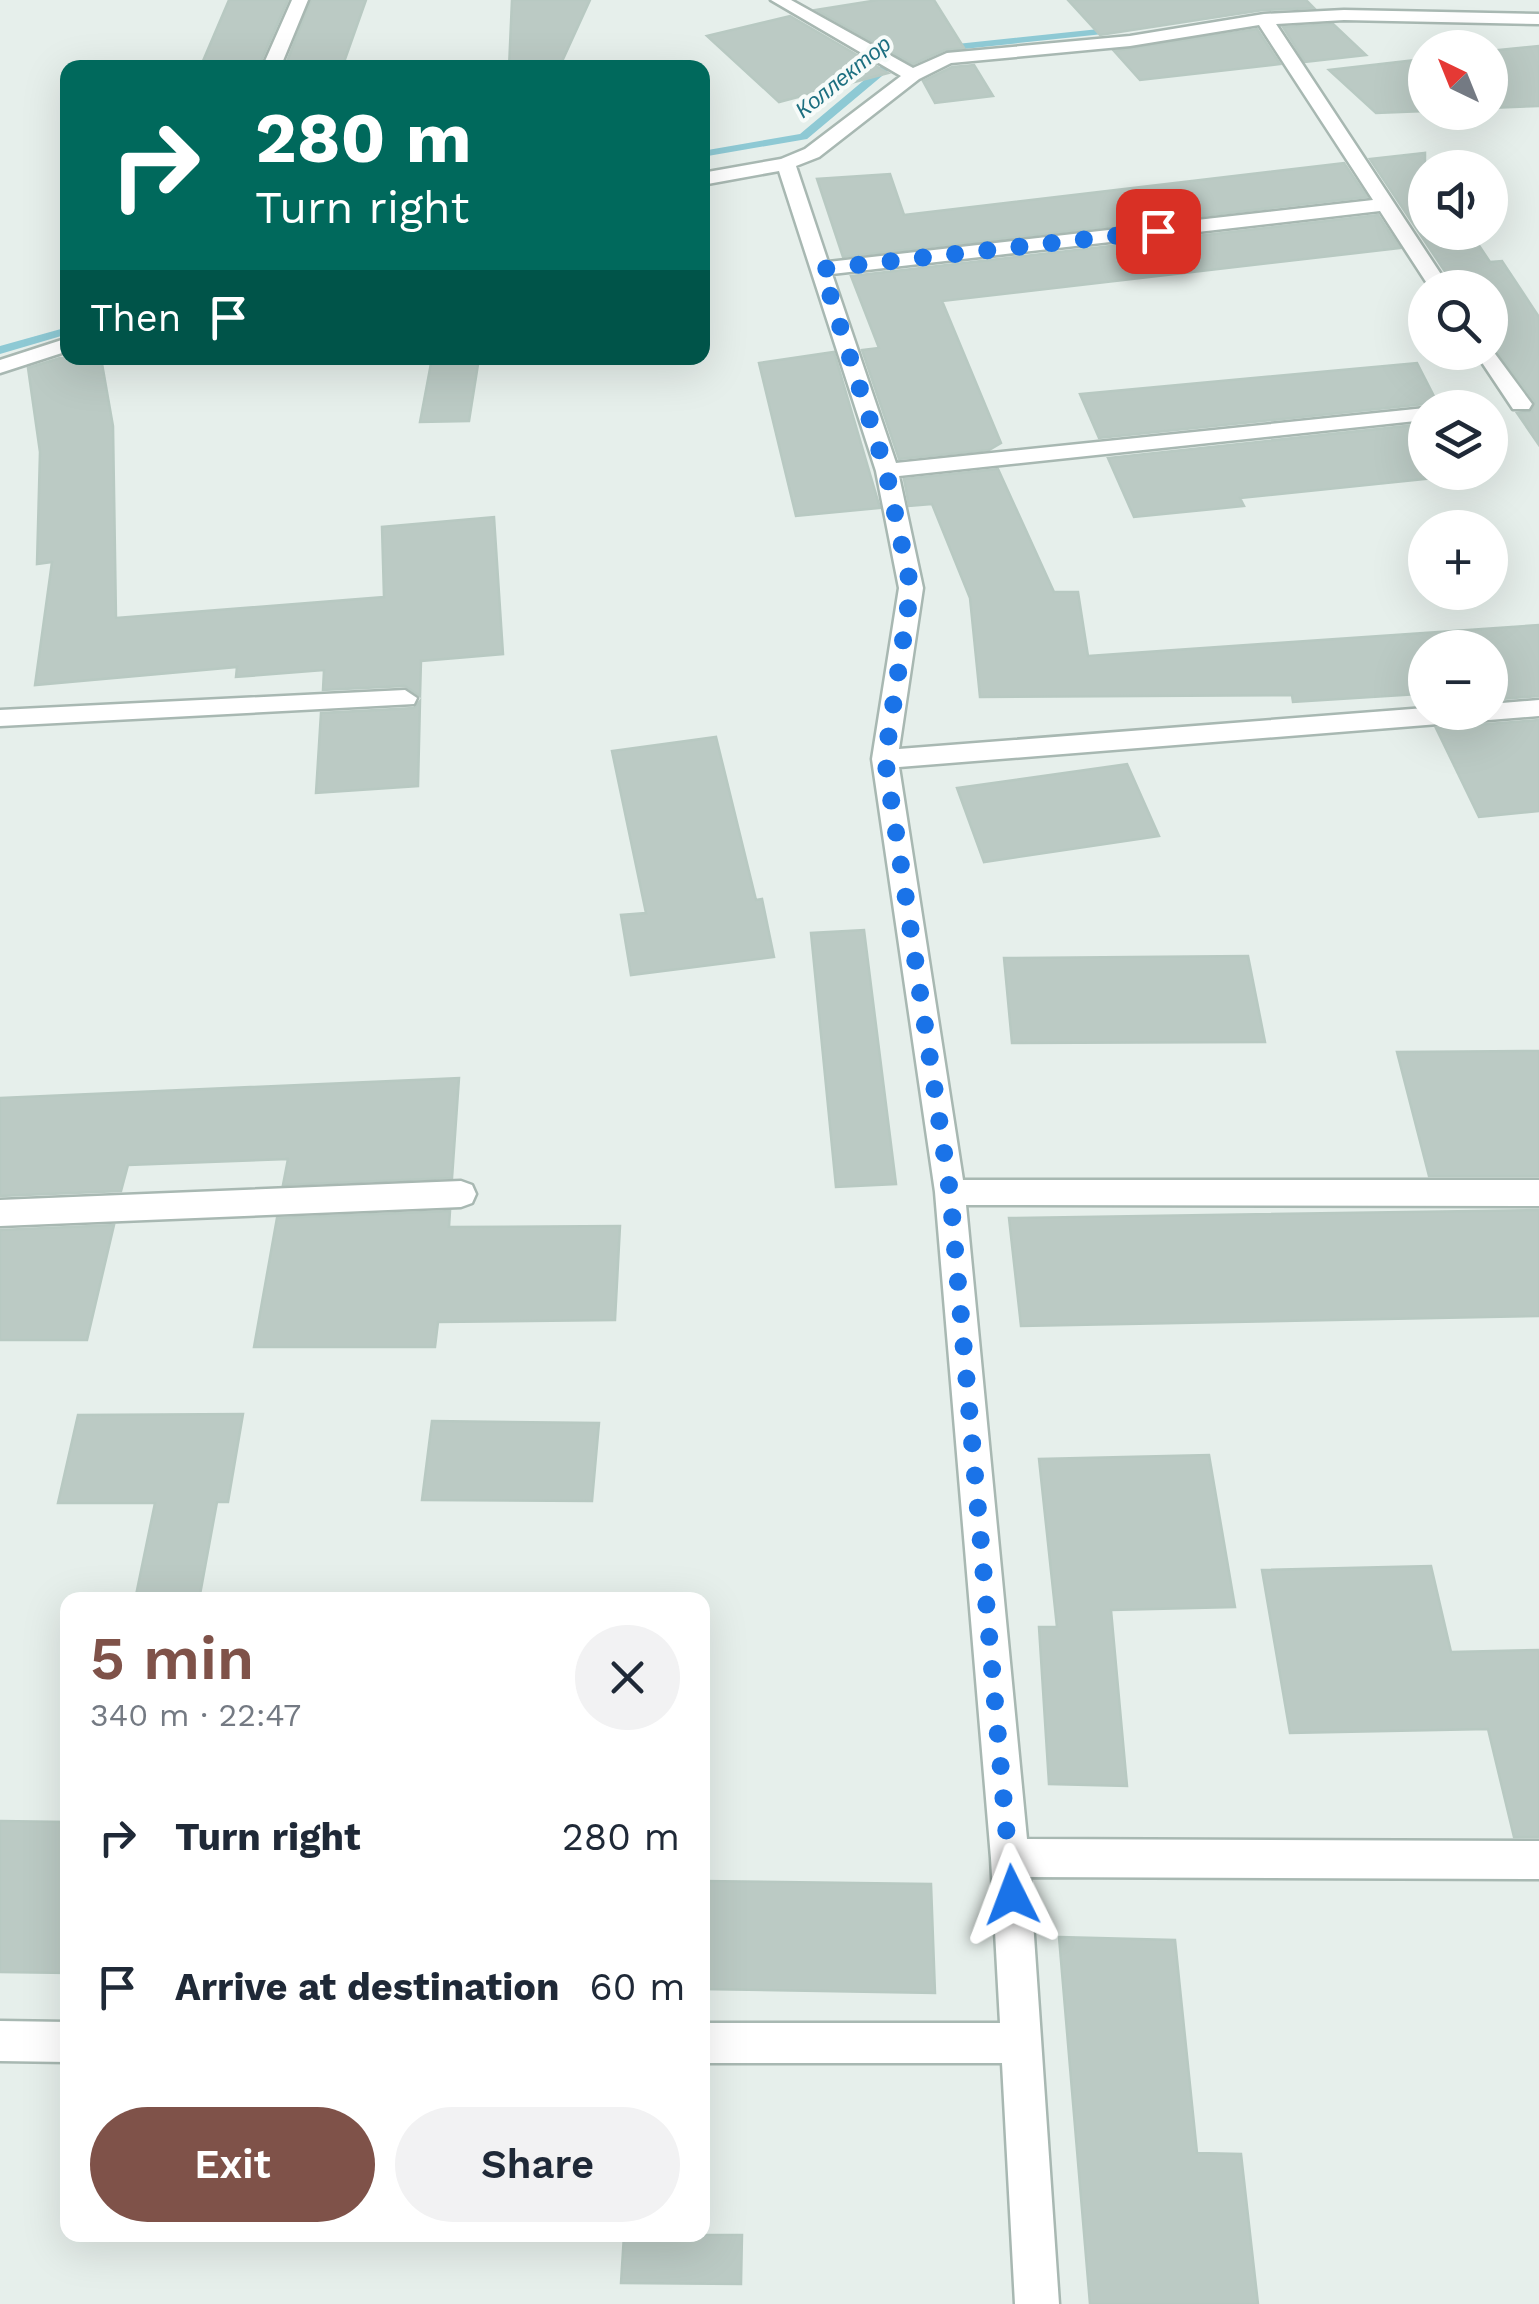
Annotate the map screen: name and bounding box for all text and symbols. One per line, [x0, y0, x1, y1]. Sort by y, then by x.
north arrow [1408, 30, 1508, 130]
map controls [1408, 30, 1508, 730]
water label: Коллектор [790, 31, 896, 123]
text: 280 m [255, 97, 472, 179]
icon: right [90, 100, 220, 230]
button: sound [1408, 150, 1508, 250]
text: Turn right [255, 181, 469, 234]
pin [1116, 189, 1201, 274]
icon: arrive [1131, 204, 1186, 259]
button: search [1408, 270, 1508, 370]
icon: arrive [201, 290, 256, 345]
text: Then [90, 296, 181, 340]
button: layers [1408, 390, 1508, 490]
button: + [1408, 510, 1508, 610]
button: − [1408, 630, 1508, 730]
text: 5 min [90, 1623, 254, 1694]
button: close [575, 1625, 680, 1730]
text: 340 m · 22:47 [90, 1696, 301, 1734]
icon: right [90, 1810, 145, 1865]
text: Turn right [175, 1815, 361, 1859]
text: 280 m [562, 1815, 680, 1859]
position arrow [960, 1843, 1064, 1947]
icon: arrive [90, 1960, 145, 2015]
text: Arrive at destination [175, 1965, 560, 2009]
text: 60 m [590, 1965, 685, 2009]
button: Exit [90, 2107, 375, 2222]
button: Share [395, 2107, 680, 2222]

